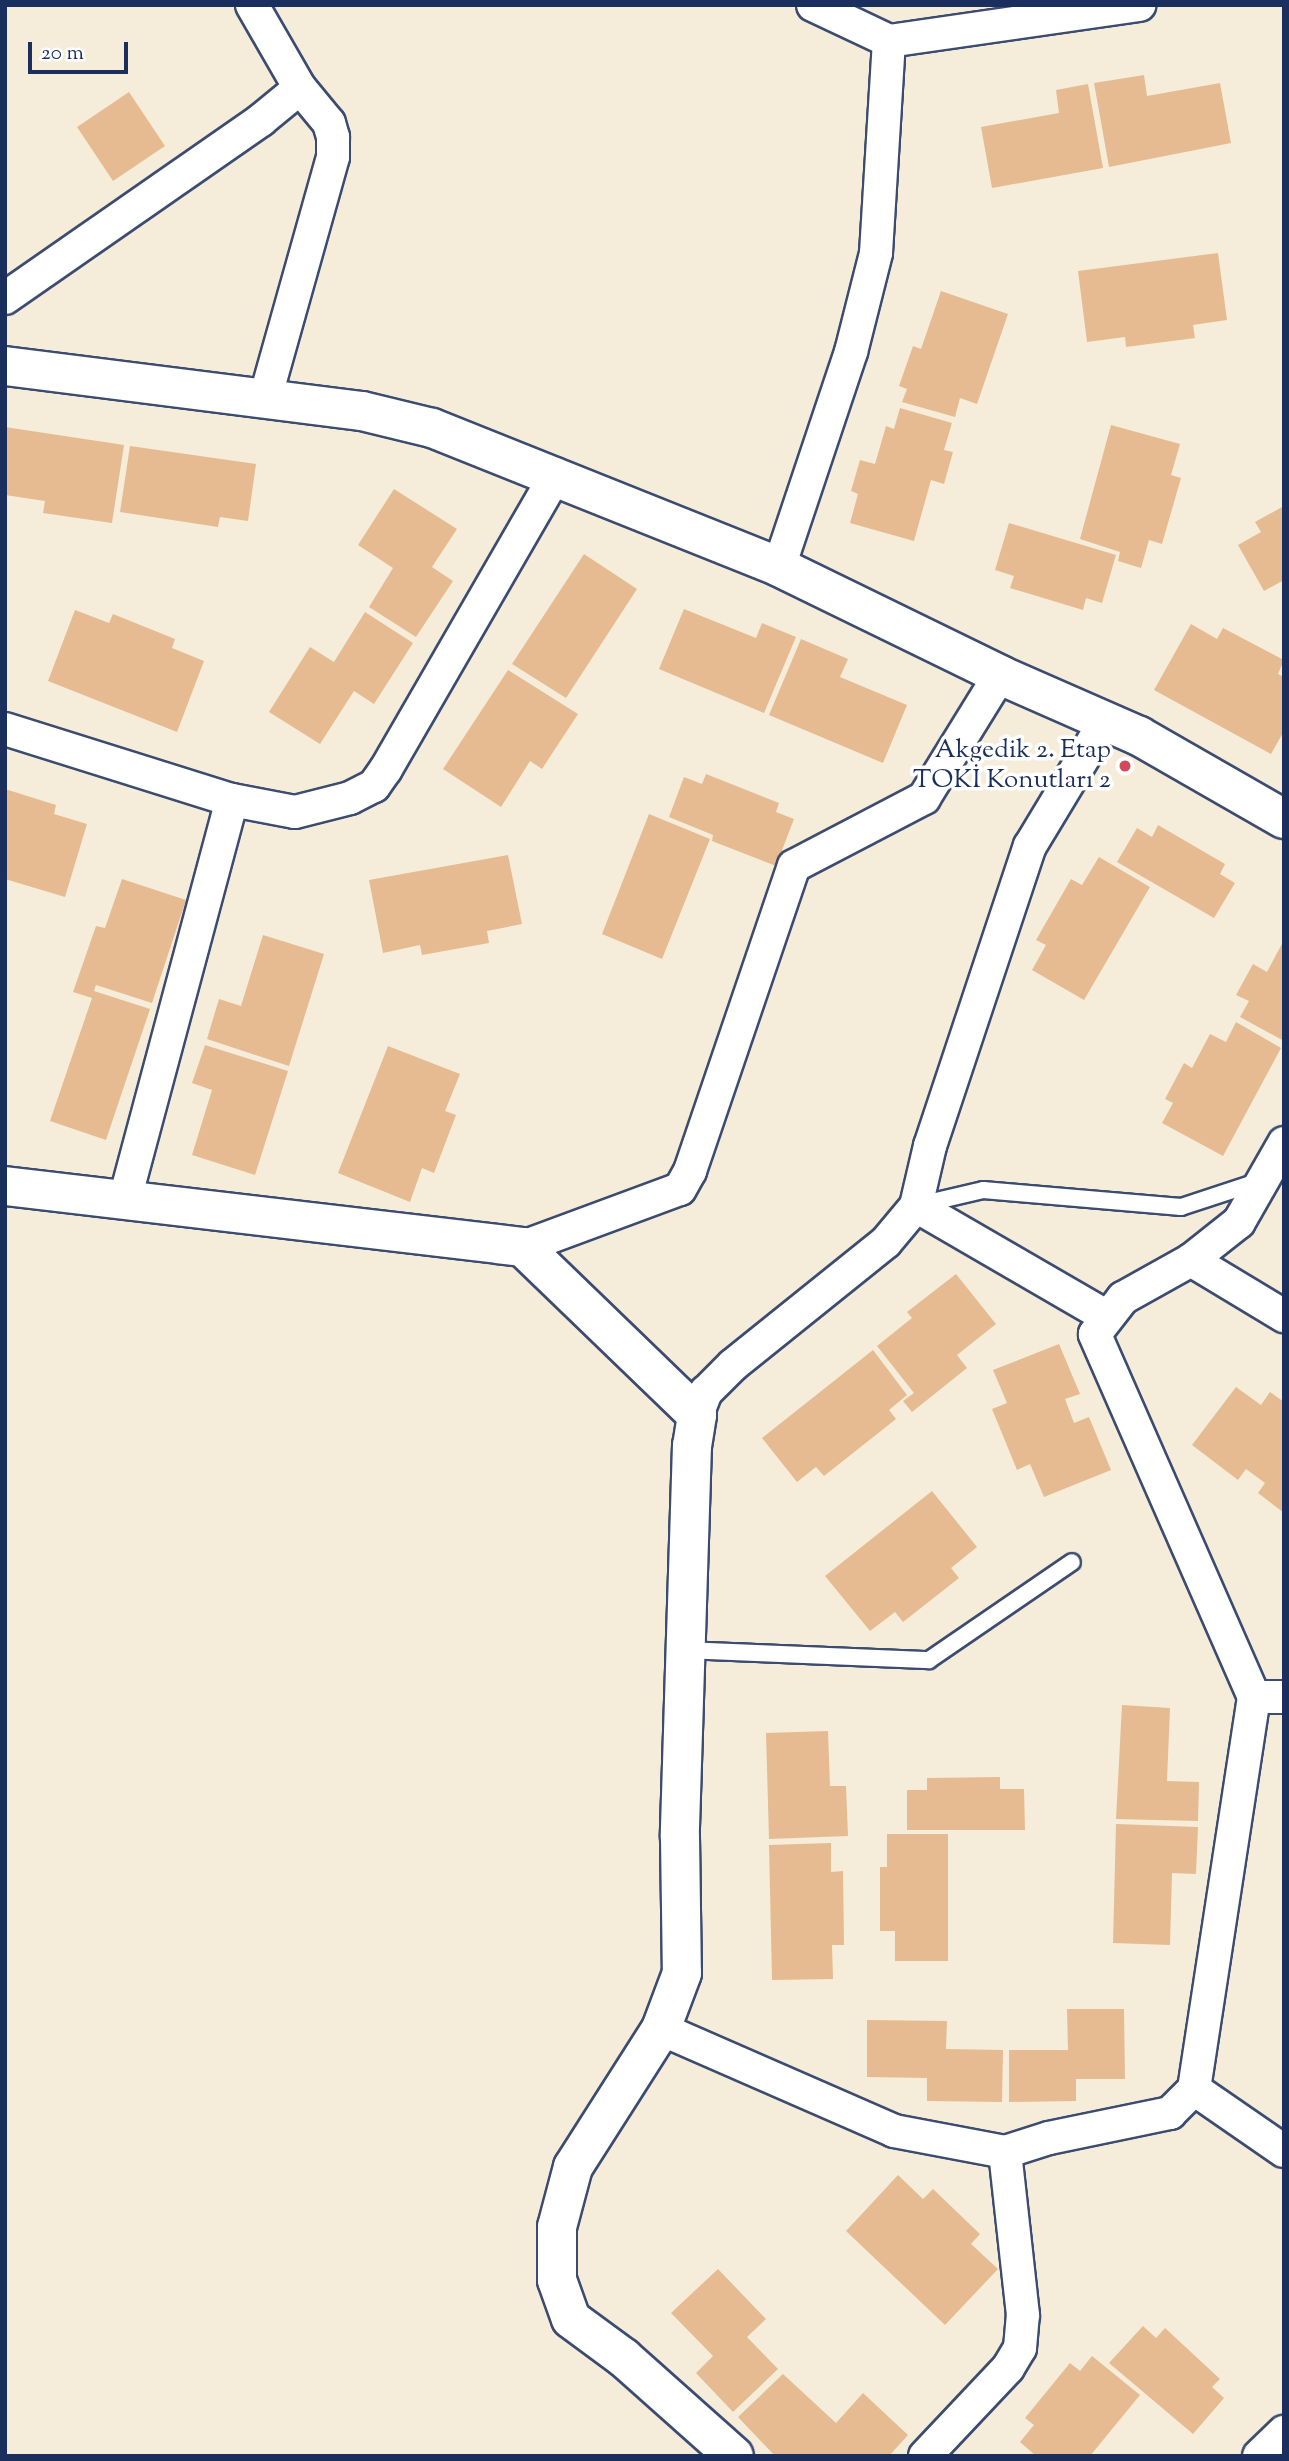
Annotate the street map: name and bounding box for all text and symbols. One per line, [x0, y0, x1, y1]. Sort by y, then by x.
scale bar [32, 28, 131, 72]
text: 20 m [41, 39, 84, 69]
place label: Akgedik 2. Etap TOKİ Konutları 2 [913, 735, 1111, 796]
marker: Akgedik 2. Etap TOKİ Konutları 2 [1117, 758, 1133, 774]

